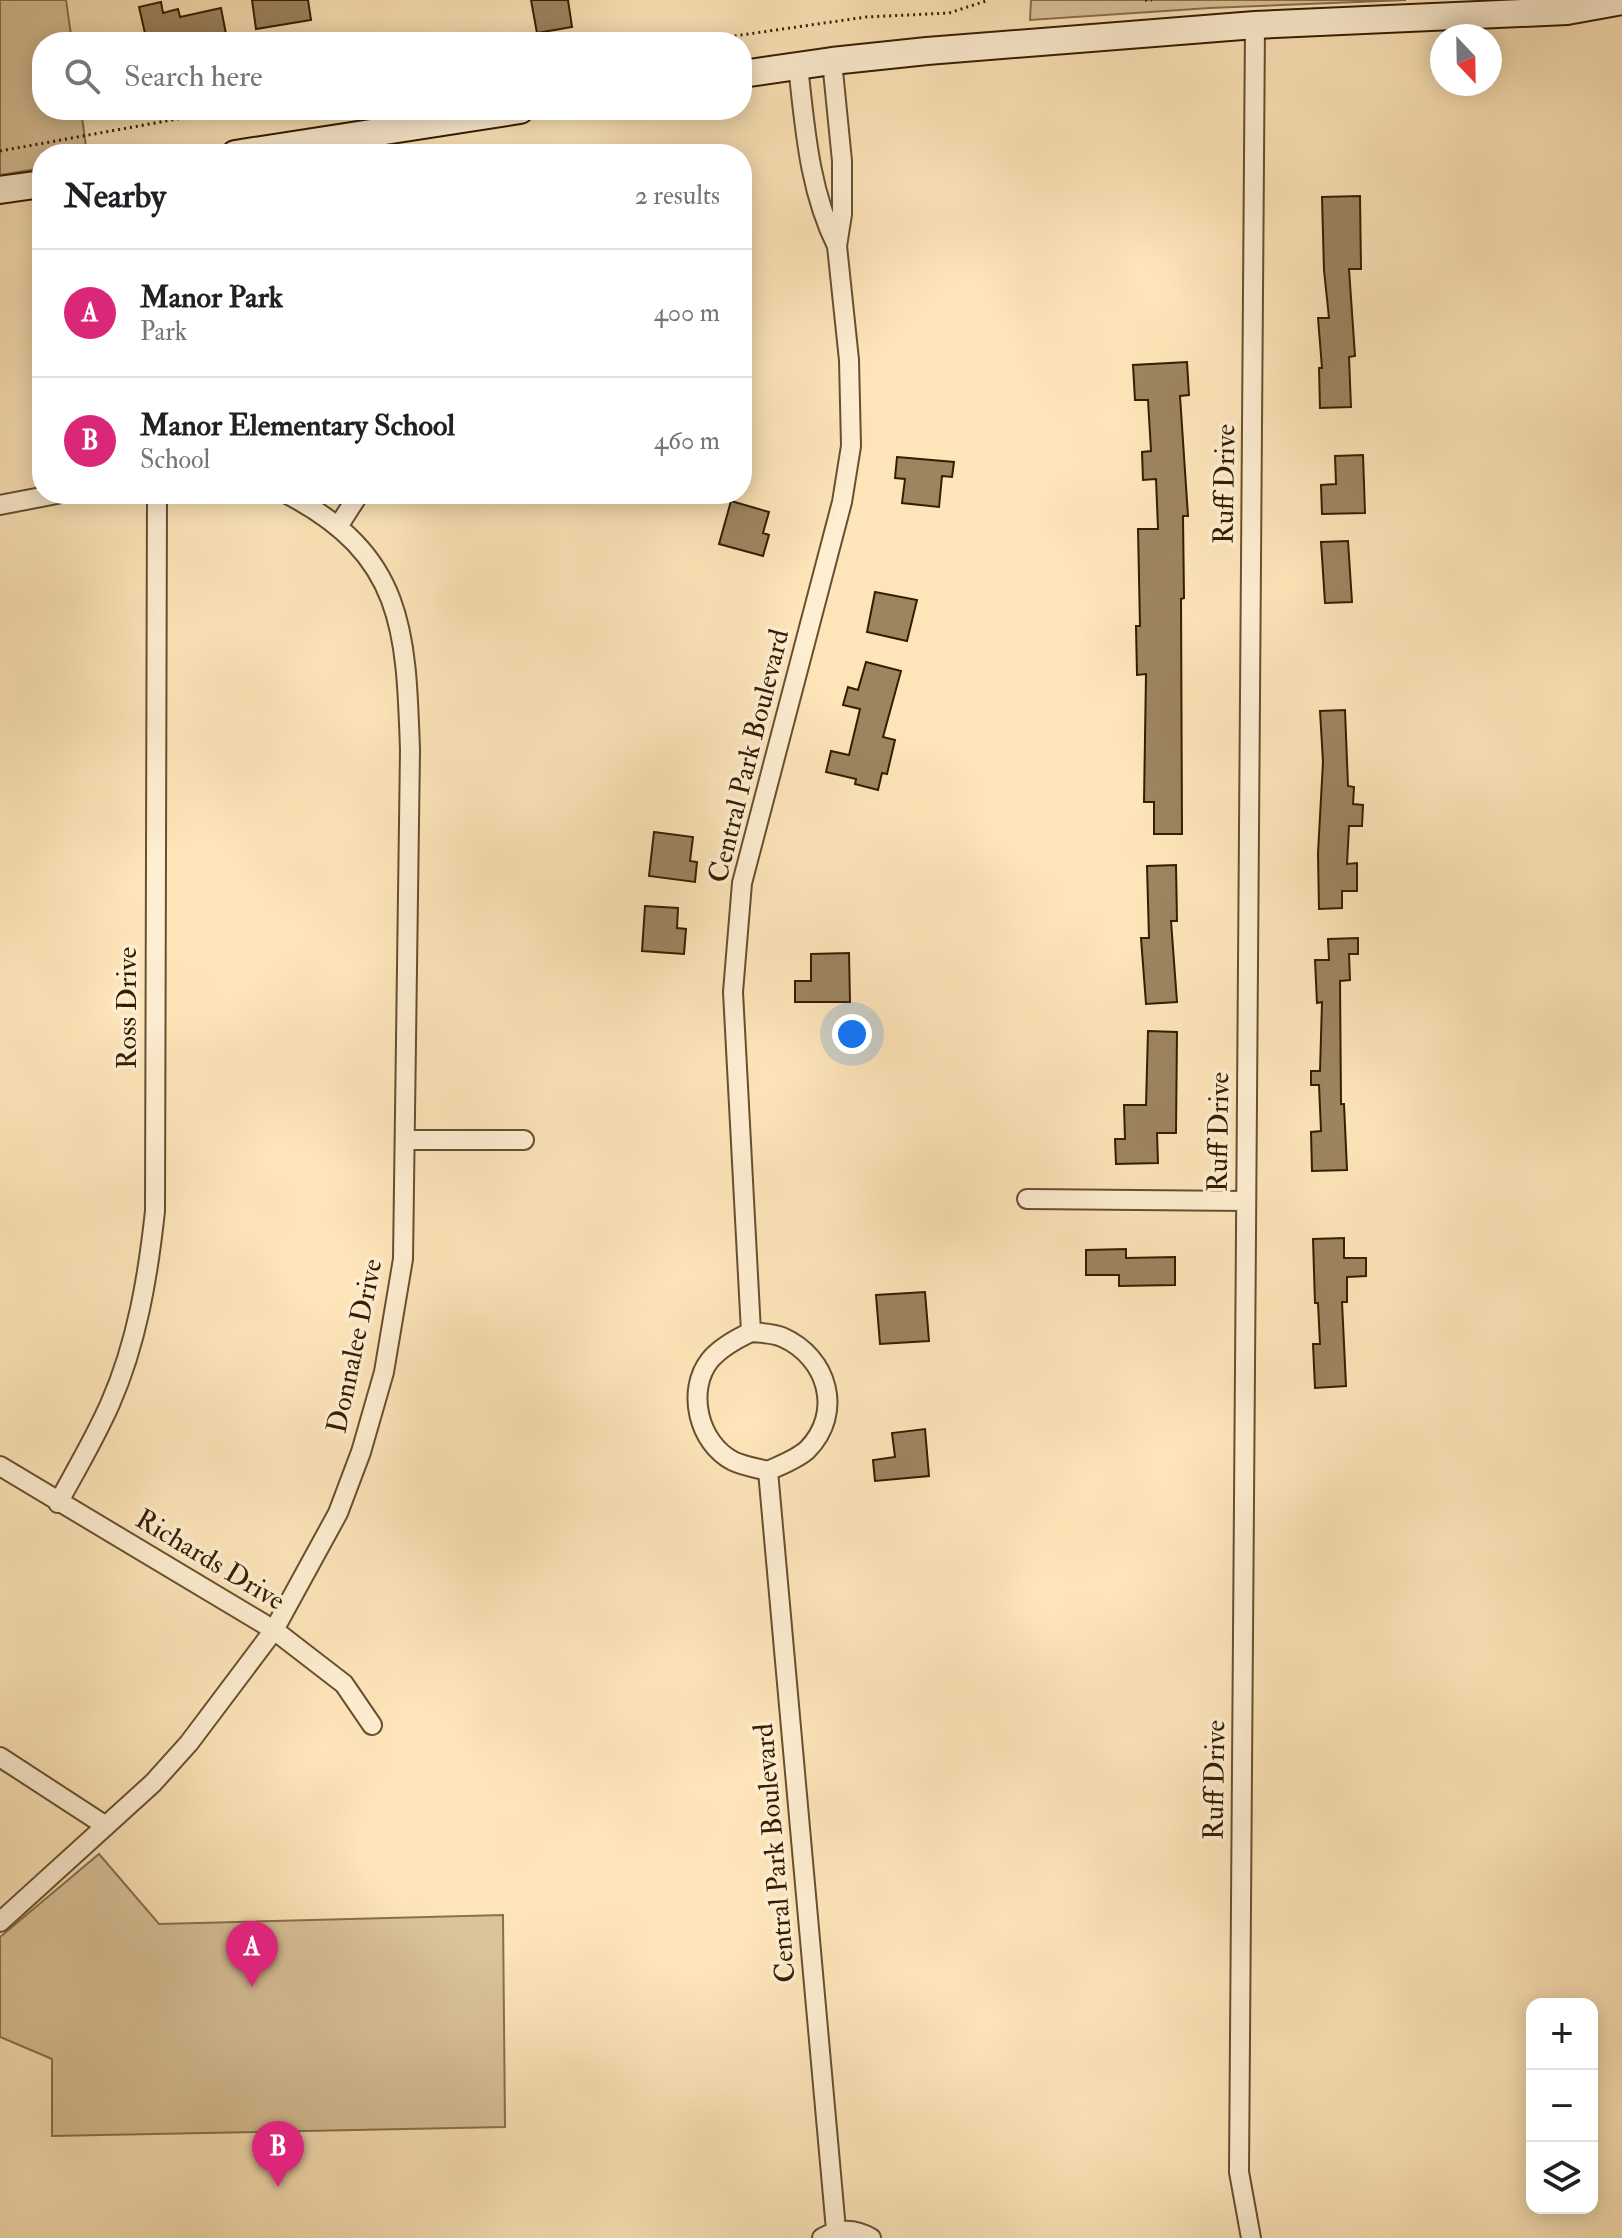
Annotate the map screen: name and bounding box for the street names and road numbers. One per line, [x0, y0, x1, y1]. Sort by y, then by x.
street label: Ruff Drive [1206, 423, 1244, 544]
street label: Central Park Boulevard [701, 625, 797, 886]
street label: Ross Drive [110, 946, 145, 1069]
street label: Ruff Drive [1200, 1071, 1238, 1192]
street label: Donnalee Drive [319, 1255, 391, 1436]
street label: Richards Drive [129, 1502, 291, 1619]
street label: Ruff Drive [1196, 1719, 1234, 1840]
street label: Central Park Boulevard [746, 1722, 804, 1984]

